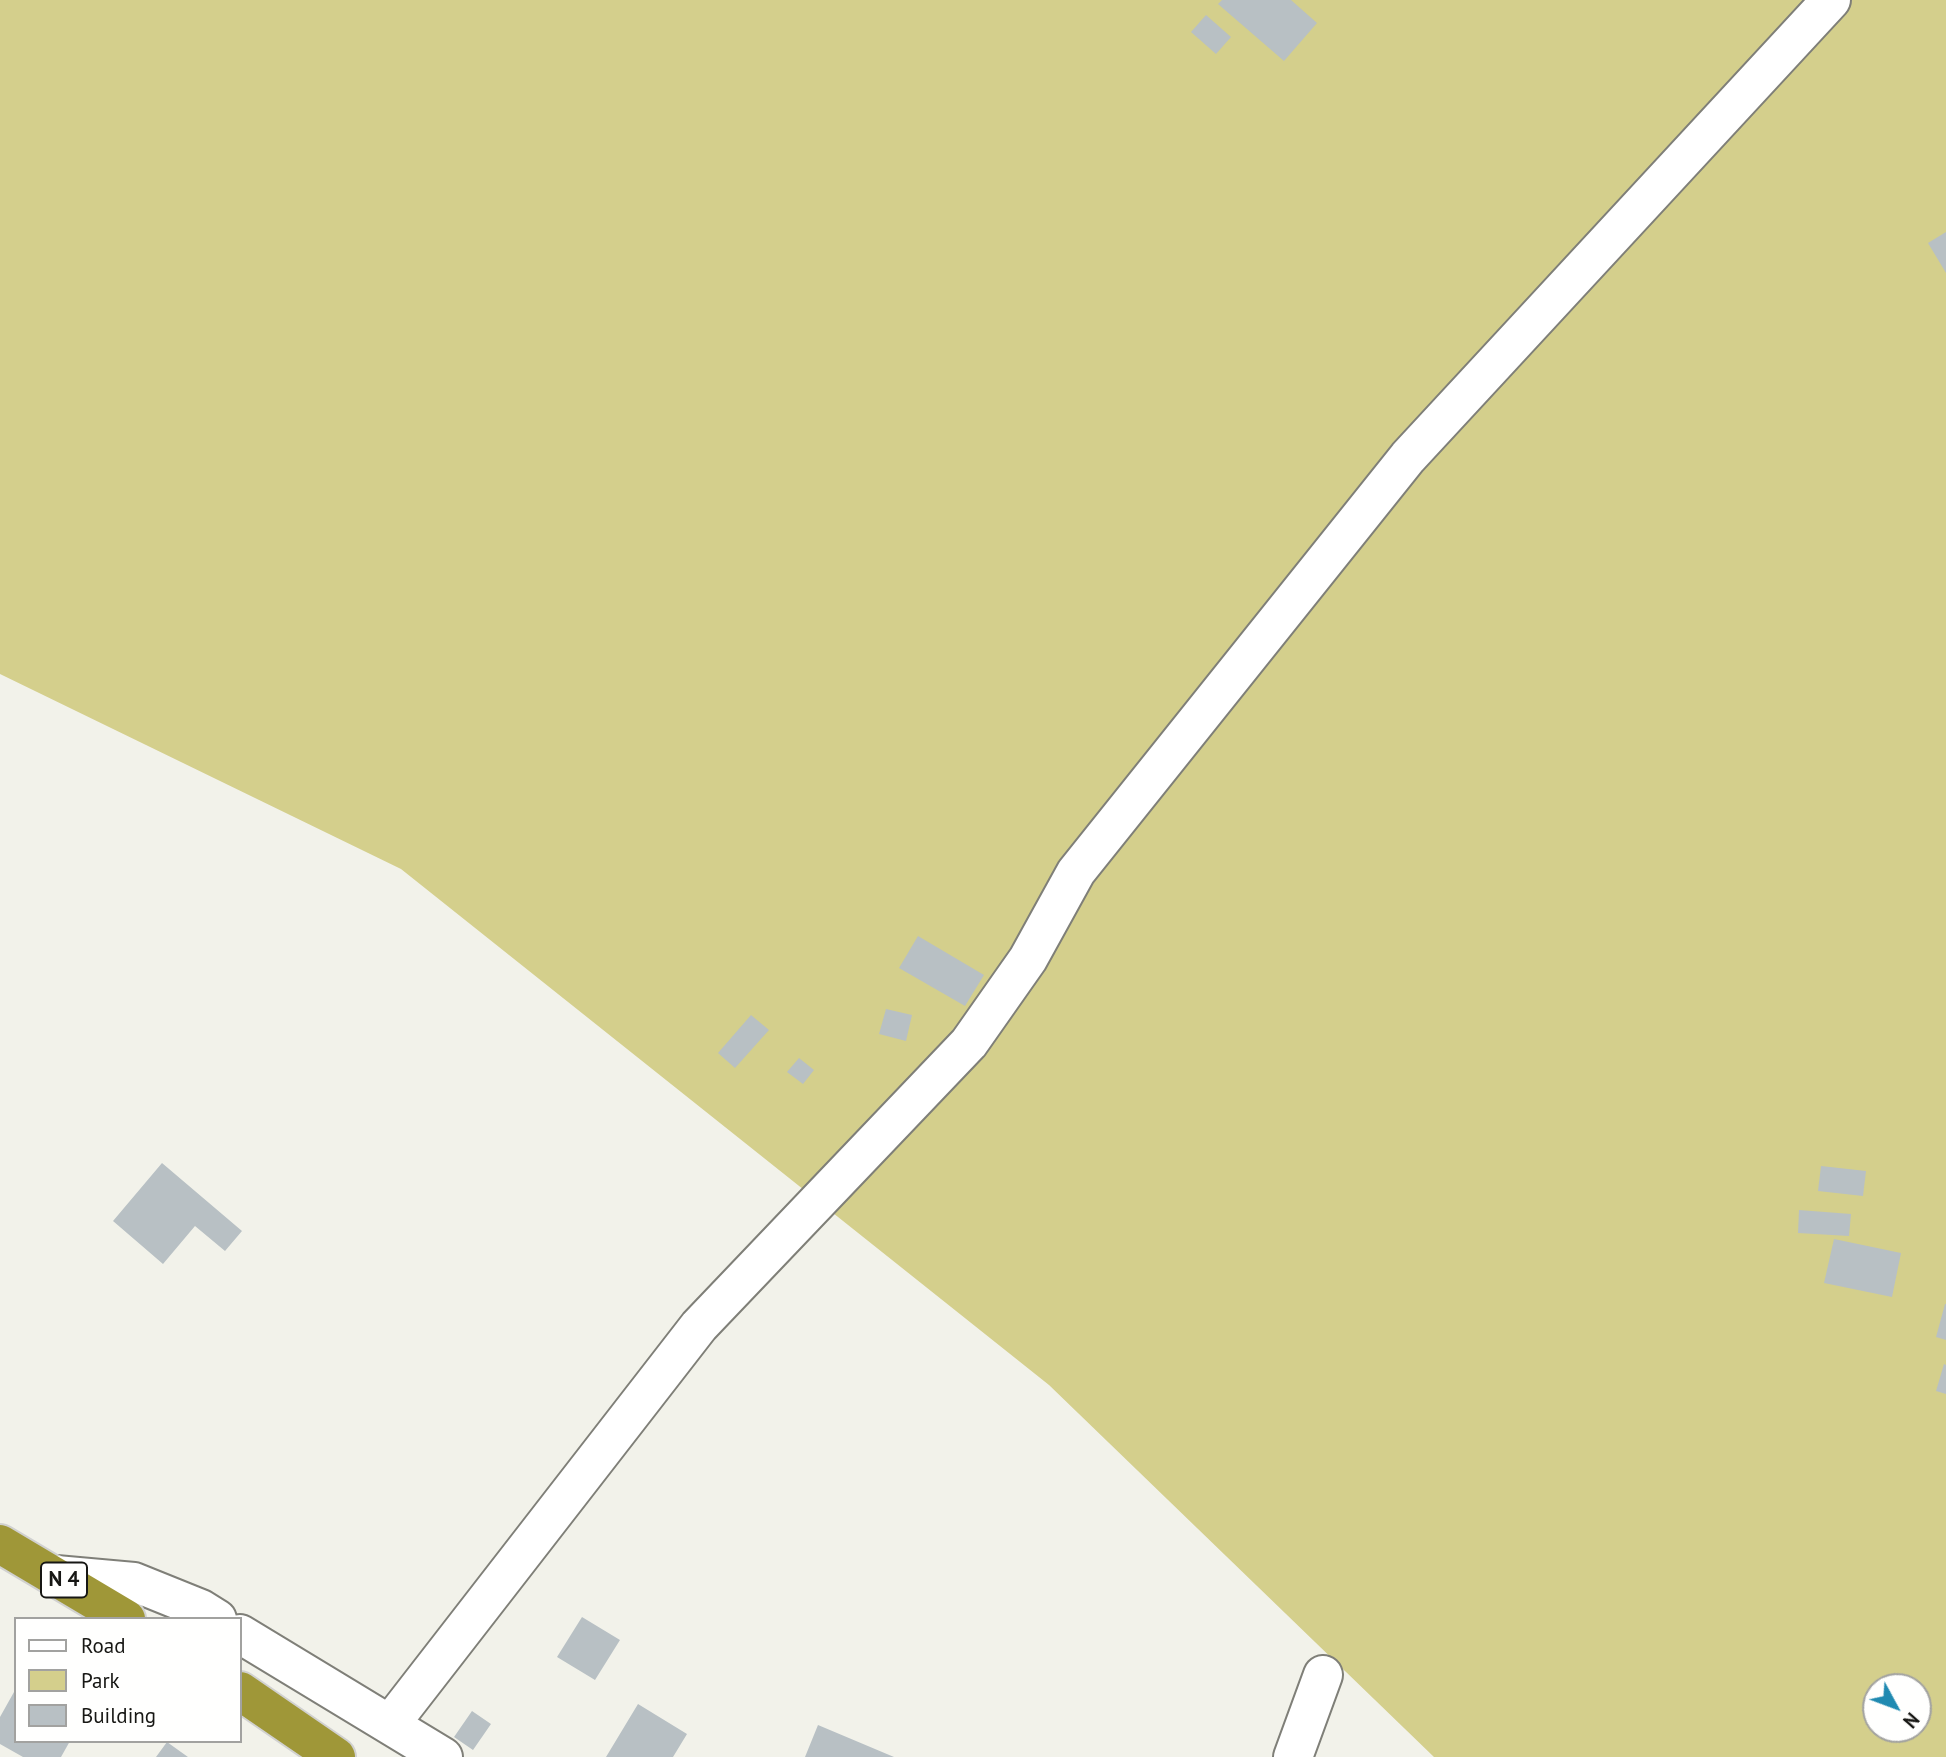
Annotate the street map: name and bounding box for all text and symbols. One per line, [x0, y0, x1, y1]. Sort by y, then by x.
road number: N 4 [41, 1562, 87, 1598]
legend [14, 1617, 242, 1743]
text: Road [81, 1632, 125, 1659]
text: Park [81, 1667, 120, 1694]
north arrow [1862, 1673, 1932, 1743]
text: Building [81, 1702, 156, 1729]
text: N [1898, 1708, 1924, 1733]

